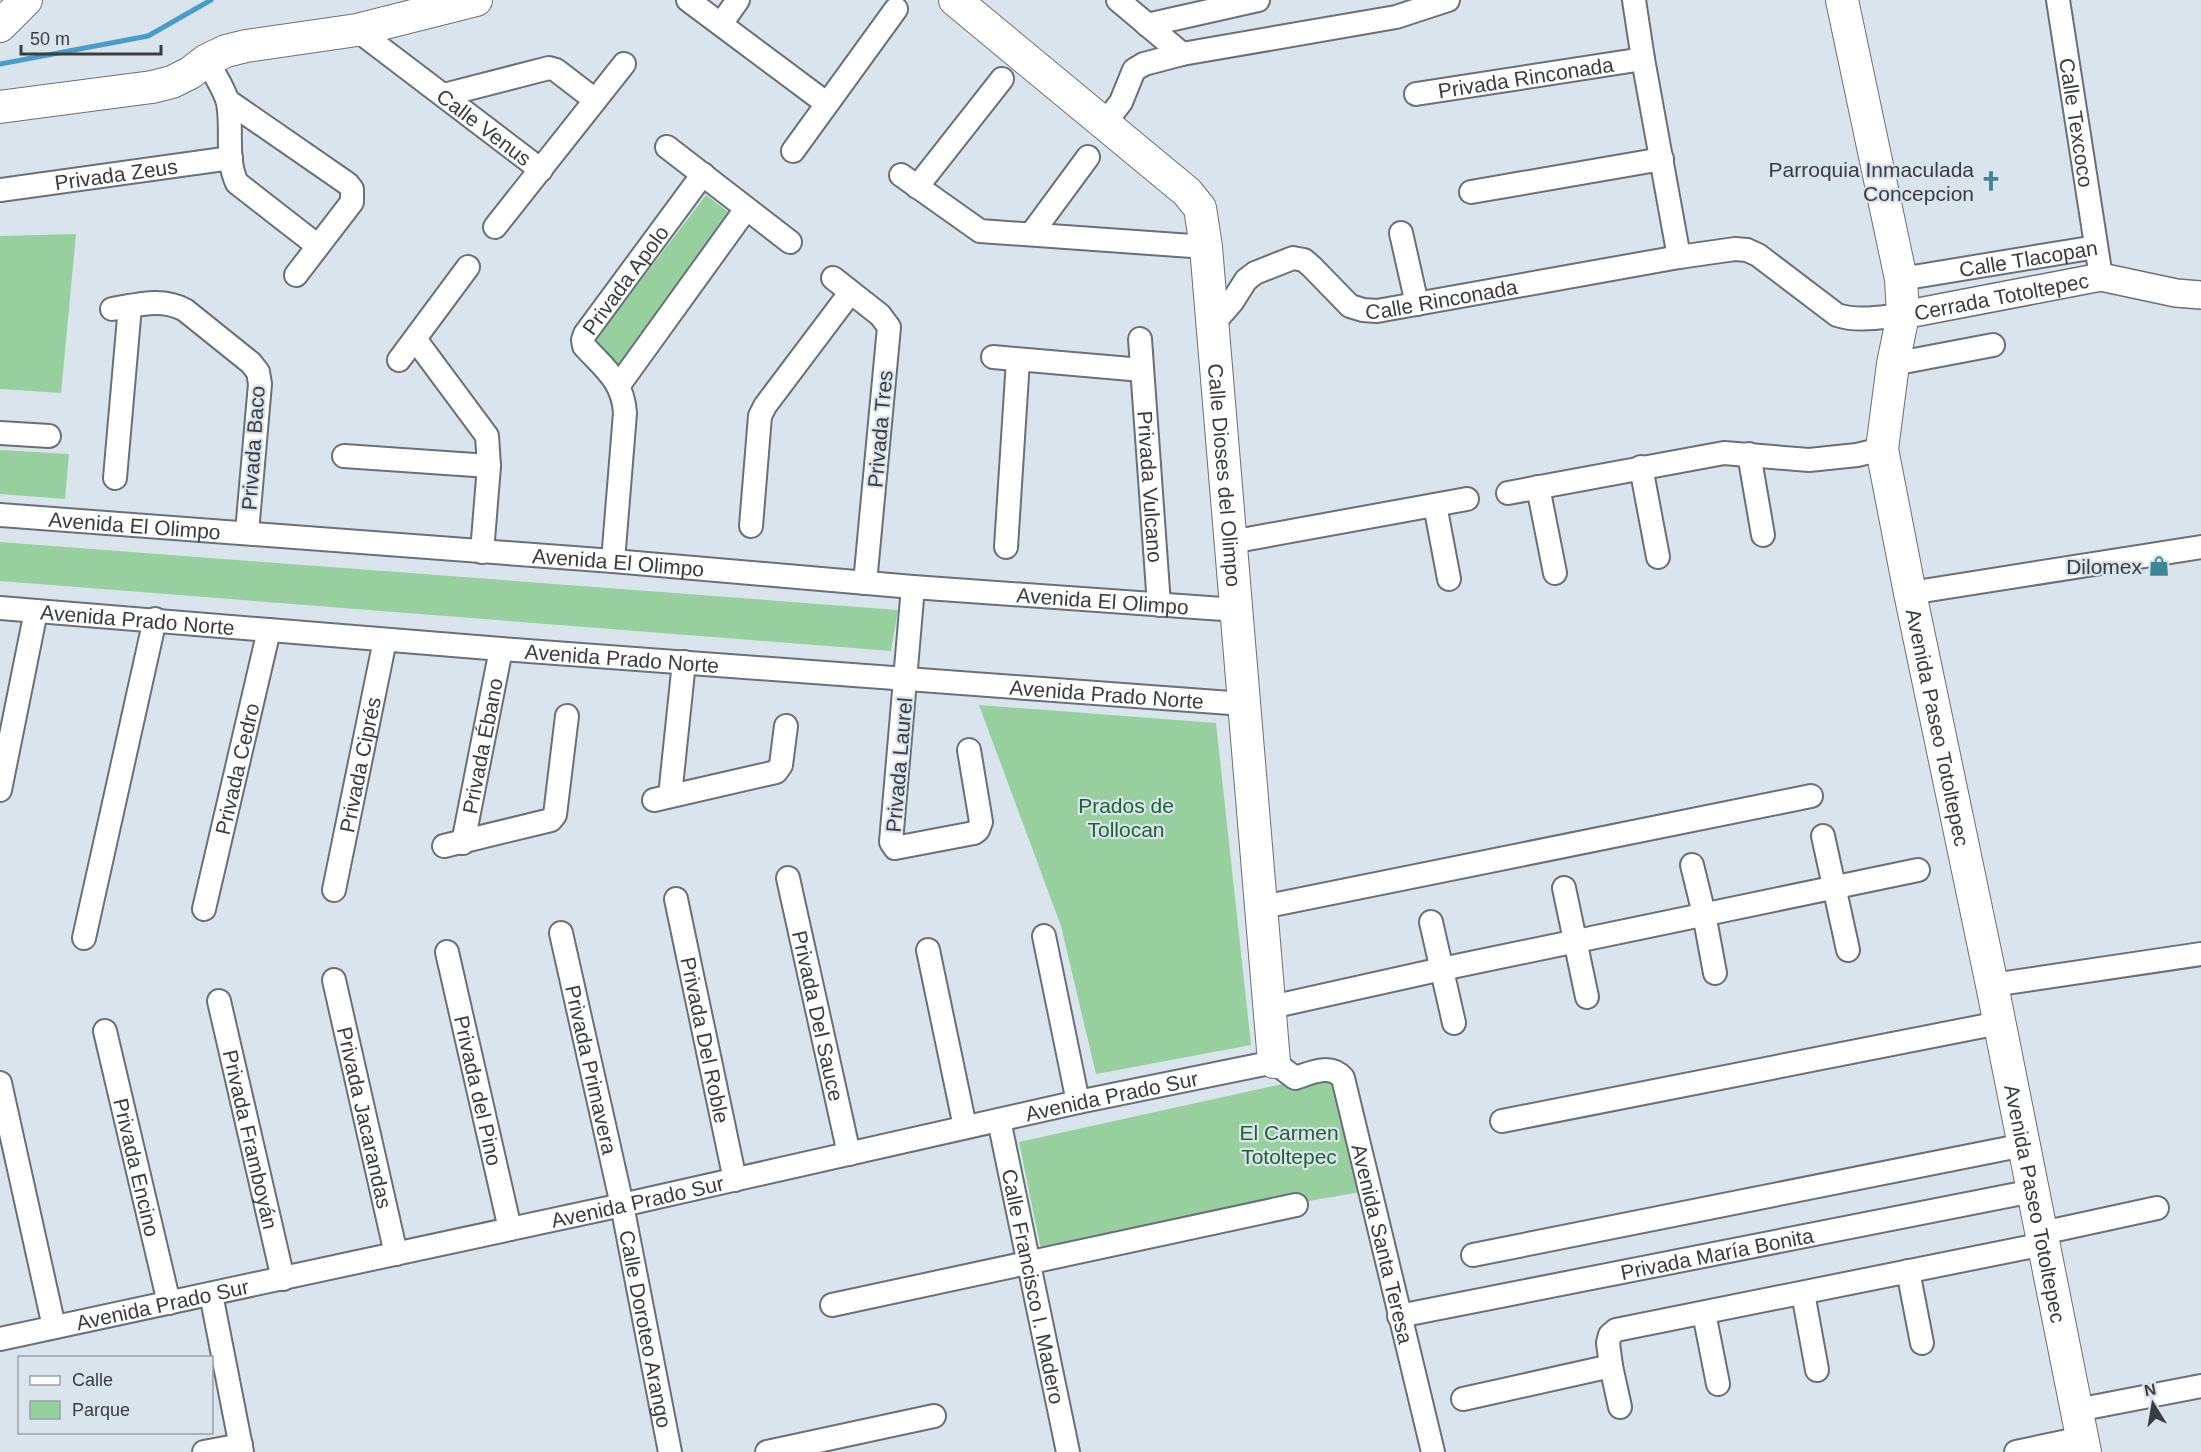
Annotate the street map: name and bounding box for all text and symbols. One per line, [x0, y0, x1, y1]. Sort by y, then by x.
scale bar [21, 18, 160, 56]
text: 50 m [30, 29, 70, 49]
street label: Privada Rinconada [1436, 52, 1616, 102]
street label: Calle Texcoco [2056, 56, 2098, 189]
street label: Calle Venus [433, 84, 536, 170]
street label: Privada Zeus [53, 154, 179, 194]
place label: Parroquia Inmaculada Concepcion [1769, 158, 1974, 205]
church icon: Parroquia Inmaculada Concepcion [1979, 169, 2003, 193]
street label: Privada Apolo [577, 221, 673, 339]
street label: Calle Tlacopan [1957, 235, 2099, 281]
street label: Cerrada Totoltepec [1912, 268, 2090, 324]
street label: Calle Rinconada [1364, 275, 1519, 323]
street label: Calle Dioses del Olimpo [1204, 362, 1246, 588]
street label: Privada Tres [863, 369, 897, 489]
street label: Privada Baco [237, 385, 269, 511]
street label: Privada Vulcano [1134, 410, 1167, 563]
street label: Avenida El Olimpo [48, 507, 221, 543]
street label: Avenida El Olimpo [531, 543, 705, 580]
shop icon: Dilomex [2147, 554, 2171, 578]
place label: Dilomex [2066, 555, 2142, 578]
street label: Avenida El Olimpo [1016, 583, 1190, 618]
street label: Avenida Prado Norte [40, 600, 236, 639]
street label: Avenida Paseo Totoltepec [1902, 607, 1974, 848]
street label: Avenida Prado Norte [524, 639, 720, 677]
street label: Avenida Prado Norte [1009, 675, 1205, 712]
street label: Privada Ébano [457, 676, 507, 816]
street label: Privada Ciprés [335, 695, 385, 834]
street label: Privada Laurel [882, 697, 916, 833]
street label: Privada Cedro [210, 701, 263, 837]
park label: Prados de Tollocan [1078, 794, 1174, 841]
street label: Privada Del Sauce [788, 928, 848, 1103]
street label: Privada Del Roble [677, 955, 734, 1125]
street label: Privada Primavera [562, 983, 622, 1157]
street label: Privada del Pino [450, 1013, 507, 1168]
street label: Privada Jacarandas [333, 1024, 397, 1211]
street label: Privada Framboyán [219, 1047, 283, 1231]
street label: Avenida Prado Sur [1023, 1066, 1200, 1125]
street label: Avenida Paseo Totoltepec [2001, 1083, 2070, 1325]
street label: Privada Encino [110, 1096, 164, 1239]
park label: El Carmen Totoltepec [1239, 1121, 1339, 1168]
street label: Avenida Santa Teresa [1348, 1141, 1418, 1346]
street label: Calle Francisco I. Madero [998, 1167, 1069, 1406]
street label: Avenida Prado Sur [549, 1171, 726, 1231]
street label: Privada María Bonita [1618, 1223, 1816, 1284]
street label: Calle Doroteo Arango [616, 1228, 677, 1430]
street label: Avenida Prado Sur [74, 1274, 251, 1334]
legend [18, 1356, 213, 1434]
text: Calle [72, 1370, 113, 1390]
north arrow [2123, 1374, 2183, 1434]
text: N [2143, 1380, 2158, 1399]
text: Parque [72, 1400, 130, 1420]

